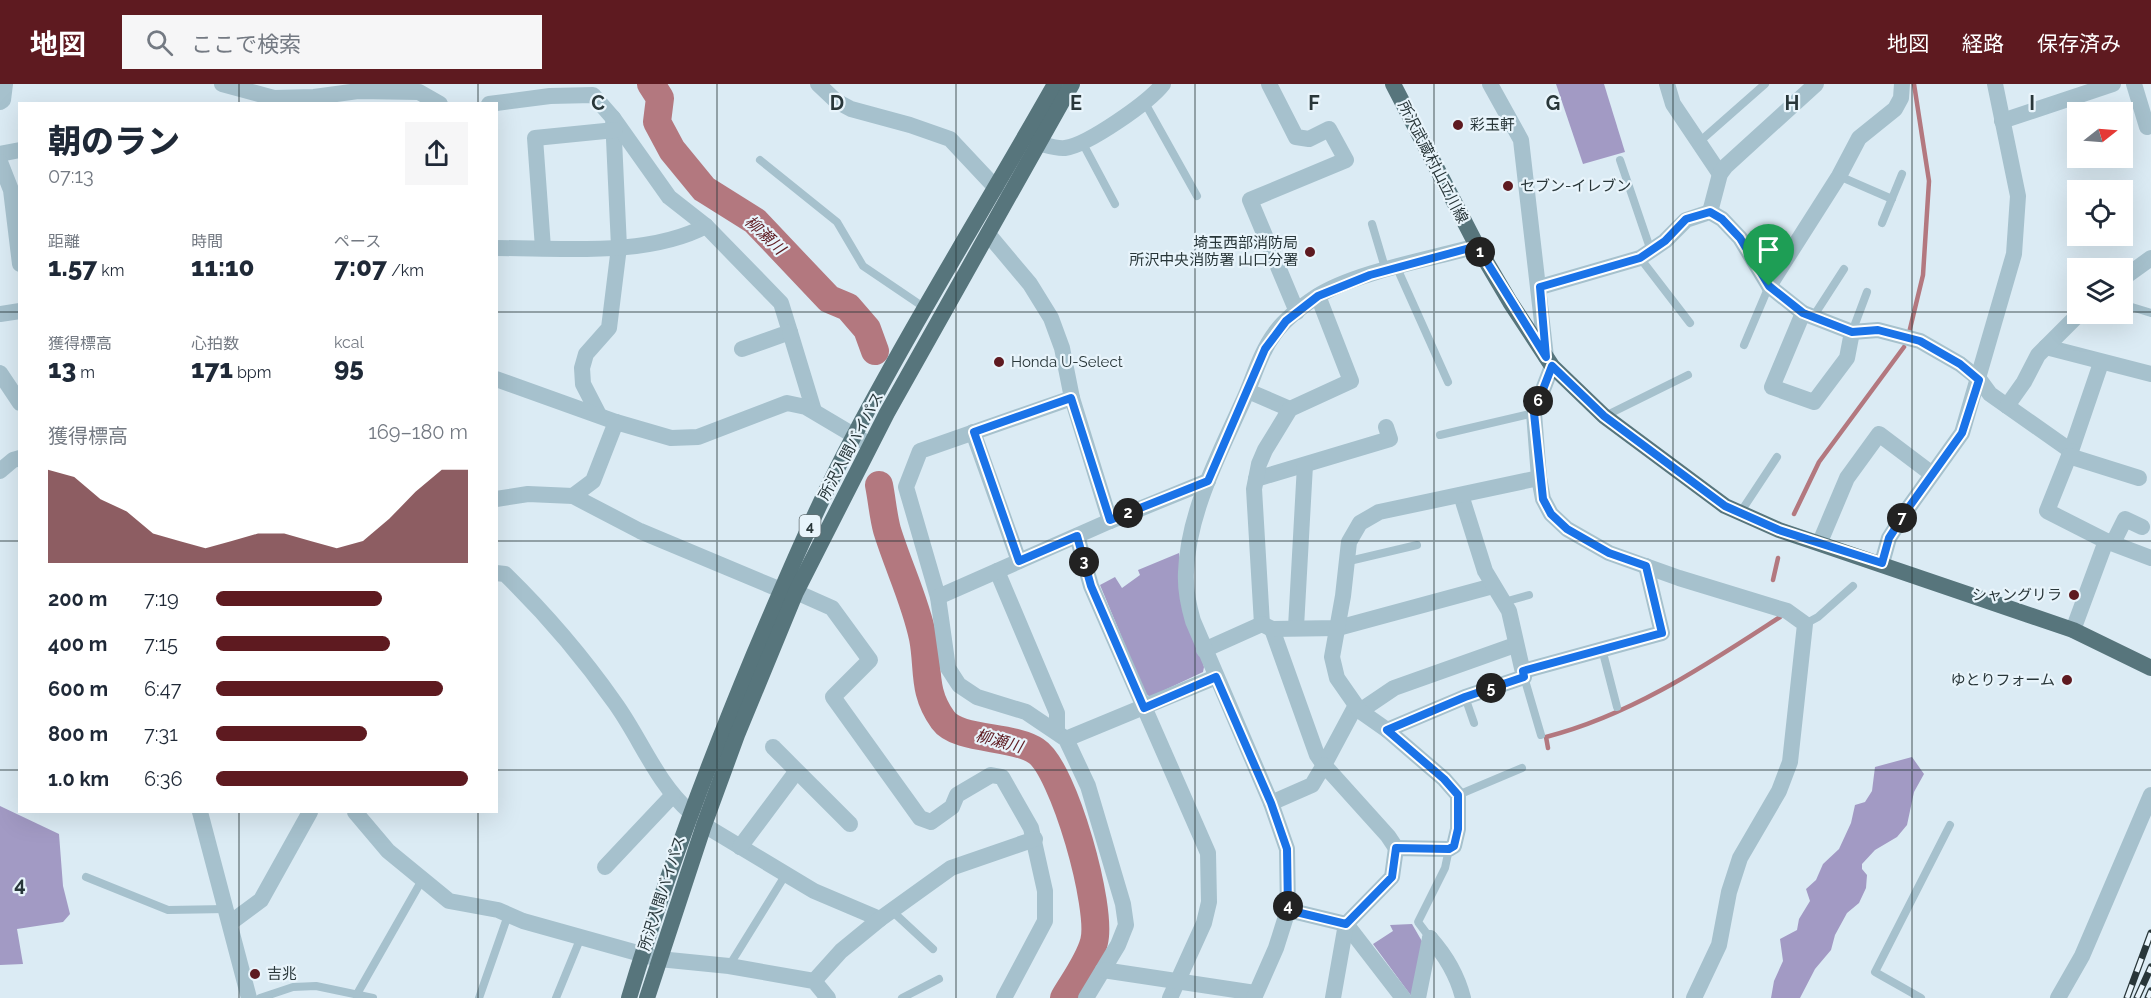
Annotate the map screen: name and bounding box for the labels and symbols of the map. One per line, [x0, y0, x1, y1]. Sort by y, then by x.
text: C [591, 91, 605, 115]
text: D [830, 91, 844, 115]
text: E [1070, 91, 1082, 115]
text: F [1308, 91, 1320, 115]
text: G [1546, 91, 1560, 115]
text: H [1785, 91, 1799, 115]
text: I [2029, 91, 2035, 115]
street label: 所沢武蔵村山立川線 [1394, 98, 1472, 226]
north arrow [2067, 102, 2133, 168]
place label: 彩玉軒 [1470, 116, 1515, 134]
marker: 彩玉軒 [1451, 118, 1465, 132]
place label: セブン-イレブン [1520, 177, 1631, 195]
marker: セブン-イレブン [1501, 179, 1515, 193]
water label: 柳瀬川 [741, 212, 790, 260]
pin [1743, 224, 1794, 286]
place label: 埼玉西部消防局 所沢中央消防署 山口分署 [1129, 234, 1298, 269]
pin: 1 [1465, 237, 1495, 267]
marker: 埼玉西部消防局 所沢中央消防署 山口分署 [1303, 245, 1317, 259]
place label: Honda U-Select [1011, 353, 1123, 371]
marker: Honda U-Select [992, 355, 1006, 369]
pin: 6 [1523, 386, 1553, 416]
street label: 所沢入間バイパス [815, 389, 887, 503]
pin: 2 [1113, 498, 1143, 528]
pin: 7 [1887, 503, 1917, 533]
road number: 4 [800, 515, 820, 537]
pin: 3 [1069, 547, 1099, 577]
place label: シャングリラ [1972, 586, 2062, 604]
marker: シャングリラ [2067, 588, 2081, 602]
place label: ゆとりフォーム [1950, 671, 2055, 689]
pin: 5 [1476, 673, 1506, 703]
marker: ゆとりフォーム [2060, 673, 2074, 687]
water label: 柳瀬川 [973, 726, 1027, 757]
street label: 所沢入間バイパス [635, 833, 689, 953]
text: 4 [14, 872, 26, 896]
pin: 4 [1273, 891, 1303, 921]
place label: 吉兆 [267, 965, 297, 983]
marker: 吉兆 [248, 967, 262, 981]

